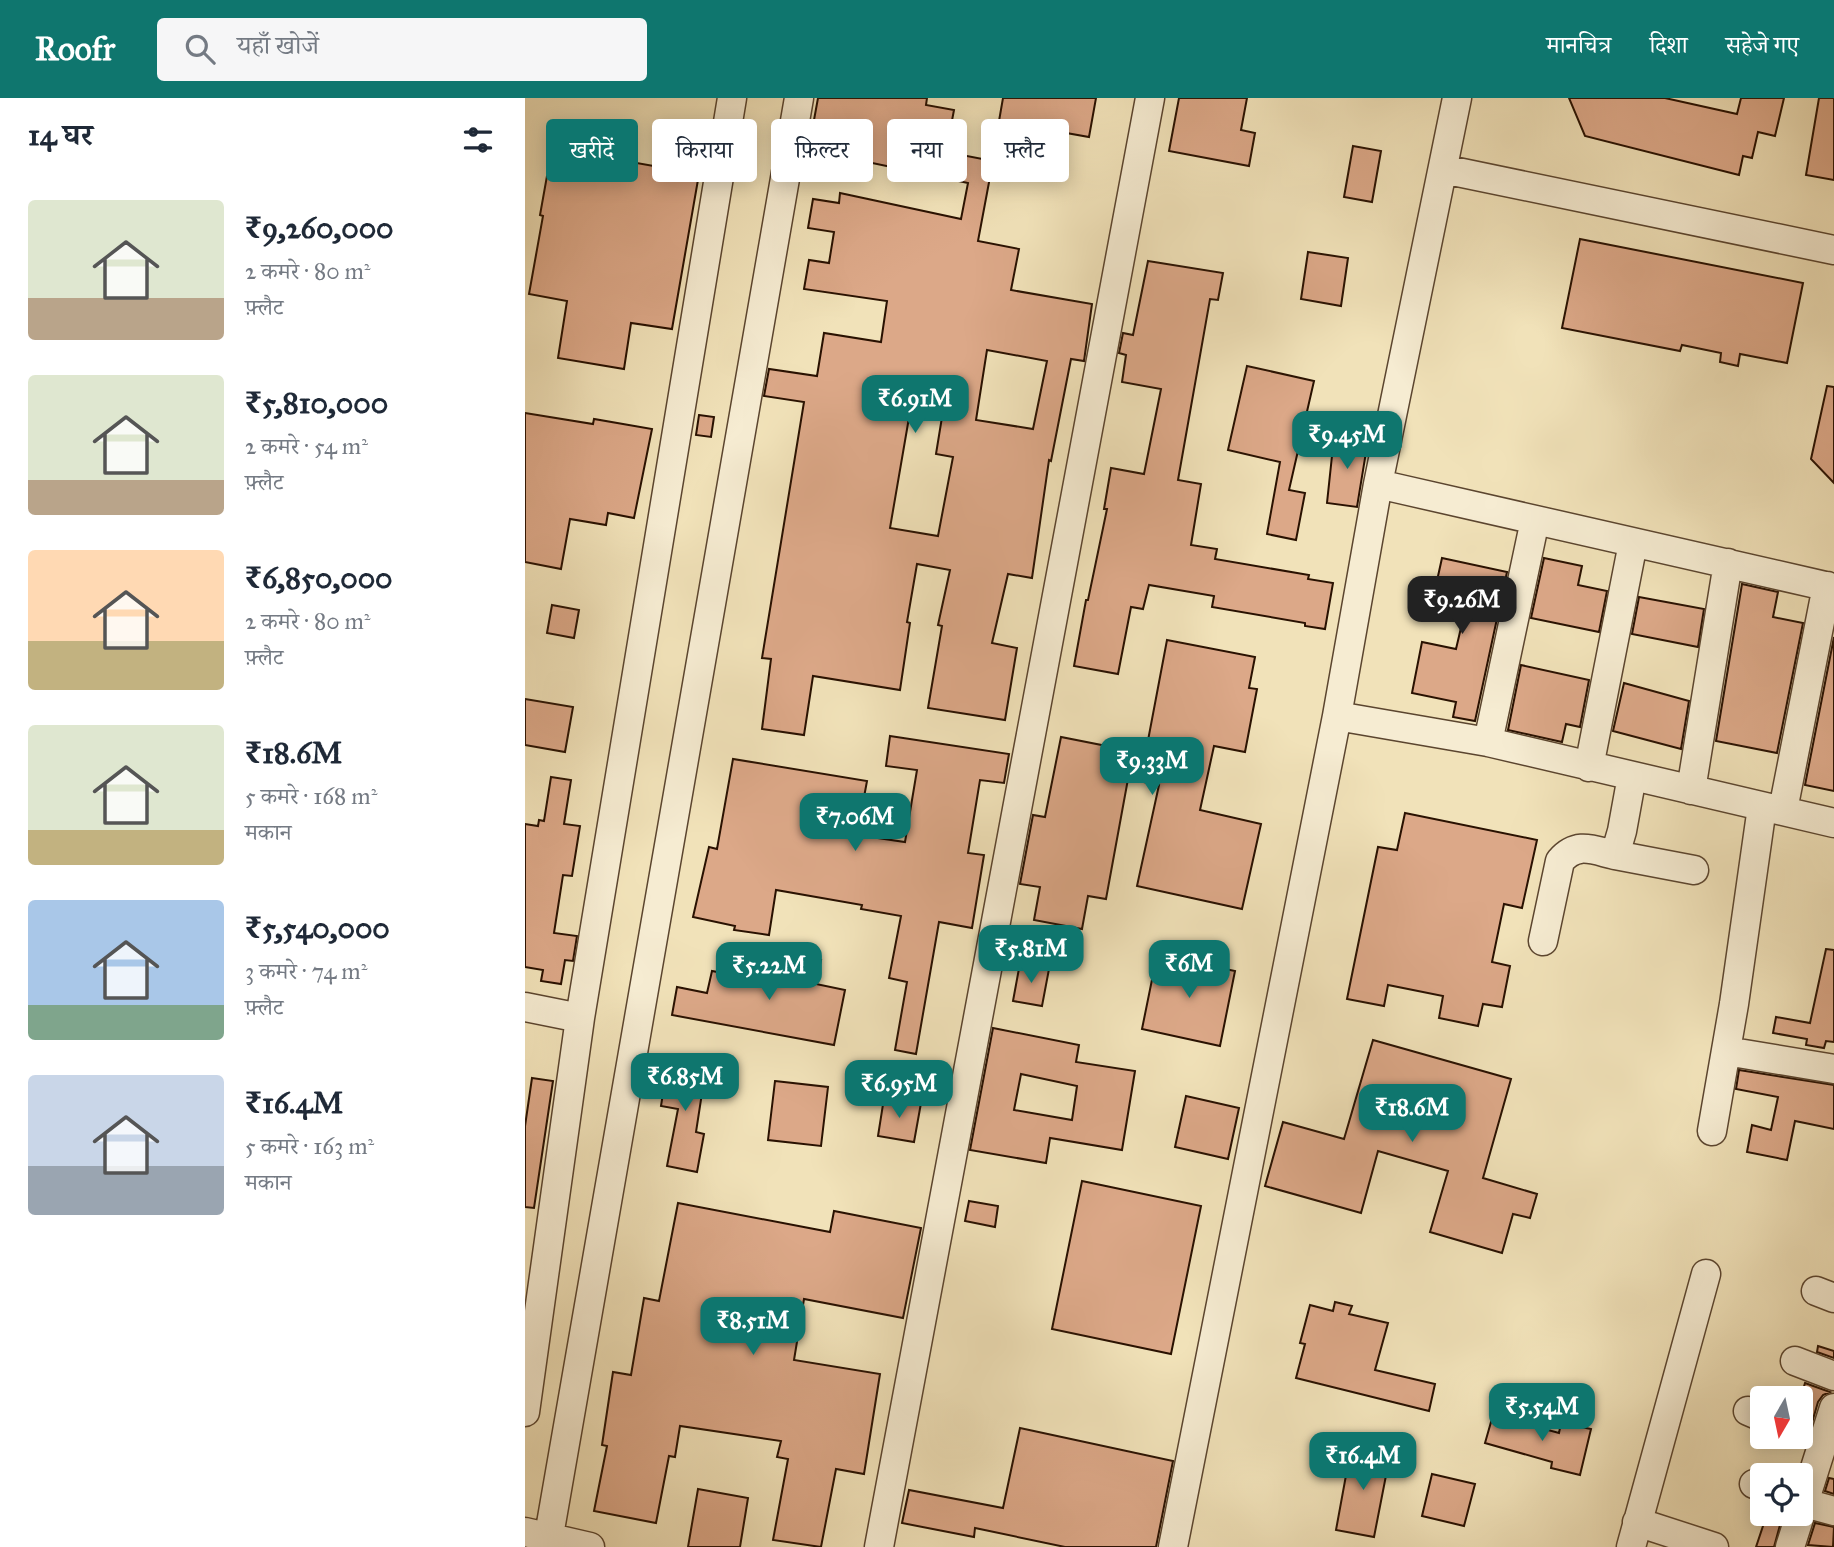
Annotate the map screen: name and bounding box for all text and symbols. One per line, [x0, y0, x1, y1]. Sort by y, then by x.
search box [157, 18, 647, 81]
text: Roofr [35, 29, 115, 69]
text: यहाँ खोजें [237, 29, 319, 61]
icon: search [181, 30, 219, 68]
text: मानचित्र [1546, 30, 1611, 60]
text: दिशा [1649, 30, 1688, 60]
text: सहेजे गए [1726, 30, 1799, 60]
text: 14 घर [28, 117, 93, 153]
chip: खरीदें [546, 119, 638, 182]
chip: किराया [652, 119, 757, 182]
chip: फ़िल्टर [771, 119, 873, 182]
chip: नया [887, 119, 967, 182]
chip: फ़्लैट [981, 119, 1069, 182]
icon: filters [459, 121, 497, 159]
text: ₹9,260,000 [245, 210, 394, 246]
icon: home [84, 228, 168, 312]
text: 2 कमरे · 80 m² [245, 257, 371, 285]
text: फ़्लैट [245, 293, 283, 321]
pin: ₹6.91M [858, 376, 972, 435]
text: ₹6.91M [878, 384, 952, 412]
text: ₹5,810,000 [245, 385, 388, 421]
icon: home [84, 403, 168, 487]
pin: ₹9.45M [1290, 412, 1404, 471]
text: ₹9.45M [1308, 420, 1386, 448]
text: 2 कमरे · 54 m² [245, 432, 368, 460]
text: फ़्लैट [245, 468, 283, 496]
text: ₹6,850,000 [245, 560, 393, 596]
pin: ₹9.26M [1405, 576, 1519, 636]
icon: home [84, 578, 168, 662]
text: ₹9.26M [1424, 585, 1500, 613]
text: 2 कमरे · 80 m² [245, 607, 371, 635]
text: फ़्लैट [245, 643, 283, 671]
text: ₹18.6M [245, 735, 342, 771]
pin: ₹9.33M [1095, 738, 1209, 797]
text: ₹9.33M [1116, 746, 1188, 774]
icon: home [84, 753, 168, 837]
text: 5 कमरे · 168 m² [245, 782, 377, 810]
pin: ₹7.06M [798, 794, 912, 853]
text: ₹7.06M [816, 802, 894, 830]
text: मकान [245, 818, 292, 846]
text: ₹5,540,000 [245, 910, 390, 946]
pin: ₹5.81M [974, 926, 1088, 985]
icon: home [84, 928, 168, 1012]
text: ₹5.81M [995, 934, 1067, 962]
pin: ₹6M [1155, 940, 1223, 1000]
pin: ₹5.22M [712, 942, 826, 1002]
text: ₹6M [1165, 949, 1213, 977]
text: ₹5.22M [732, 951, 806, 979]
text: 3 कमरे · 74 m² [245, 957, 367, 985]
text: फ़्लैट [245, 993, 283, 1021]
pin: ₹6.85M [628, 1054, 742, 1113]
pin: ₹6.95M [842, 1060, 956, 1120]
text: ₹6.85M [647, 1062, 723, 1090]
text: ₹6.95M [861, 1069, 937, 1097]
pin: ₹18.6M [1355, 1084, 1469, 1144]
text: ₹16.4M [245, 1085, 343, 1121]
text: ₹18.6M [1375, 1093, 1449, 1121]
icon: home [84, 1103, 168, 1187]
text: 5 कमरे · 163 m² [245, 1132, 374, 1160]
text: मकान [245, 1168, 292, 1196]
pin: ₹8.51M [696, 1298, 810, 1357]
text: ₹8.51M [716, 1306, 790, 1334]
pin: ₹5.54M [1485, 1384, 1599, 1443]
north arrow [1750, 1386, 1813, 1449]
map controls [1750, 1386, 1813, 1526]
text: ₹5.54M [1505, 1392, 1579, 1420]
pin: ₹16.4M [1306, 1432, 1420, 1492]
text: ₹16.4M [1325, 1441, 1401, 1469]
button: locate [1750, 1463, 1813, 1526]

